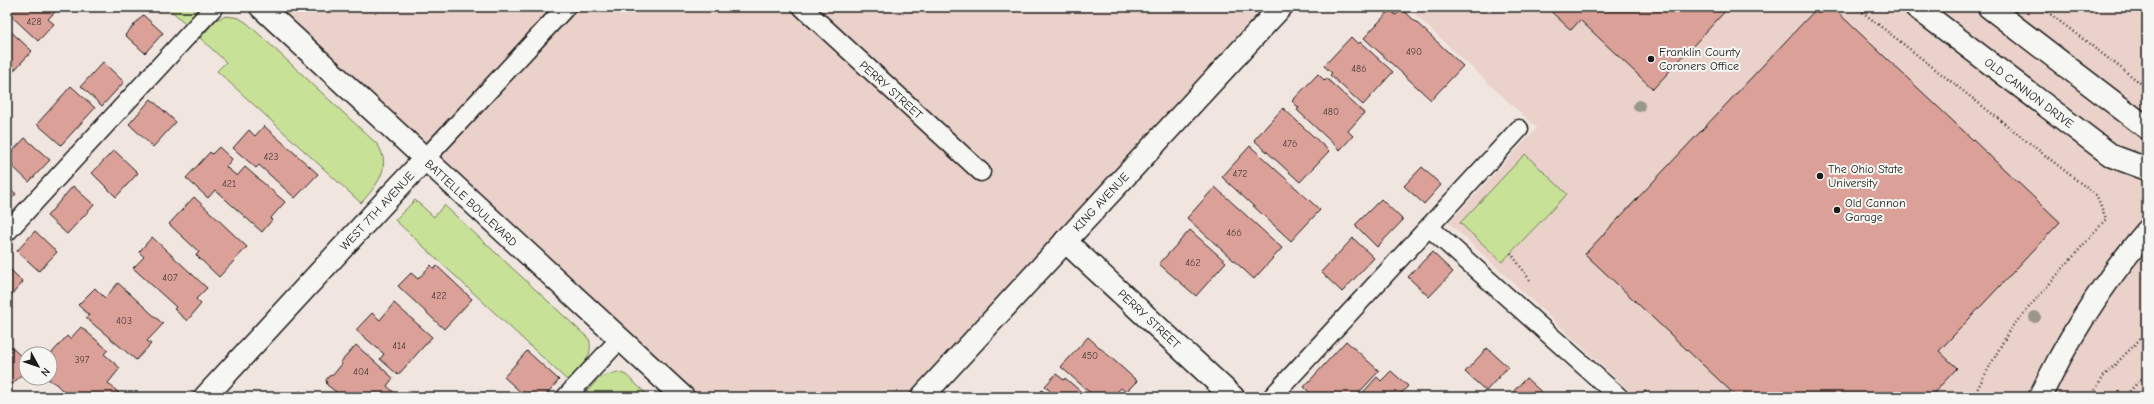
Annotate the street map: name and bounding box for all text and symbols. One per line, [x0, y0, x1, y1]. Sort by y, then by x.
house number: 428 [26, 16, 42, 28]
place label: Franklin County Coroners Office [1659, 45, 1741, 73]
house number: 490 [1406, 46, 1422, 58]
marker: Franklin County Coroners Office [1646, 54, 1656, 64]
street label: OLD CANNON DRIVE [1982, 55, 2076, 131]
street label: PERRY STREET [857, 58, 926, 123]
house number: 486 [1351, 63, 1367, 75]
house number: 480 [1323, 106, 1339, 118]
house number: 476 [1283, 138, 1297, 150]
house number: 423 [263, 151, 279, 163]
street label: BATTELLE BOULEVARD [422, 157, 520, 249]
place label: The Ohio State University [1828, 162, 1903, 190]
house number: 472 [1233, 168, 1247, 180]
street label: WEST 7TH AVENUE [337, 169, 417, 253]
street label: KING AVENUE [1070, 170, 1132, 234]
marker: The Ohio State University [1815, 171, 1825, 181]
house number: 421 [222, 178, 236, 190]
place label: Old Cannon Garage [1845, 196, 1906, 224]
marker: Old Cannon Garage [1832, 205, 1842, 215]
house number: 466 [1226, 227, 1242, 239]
house number: 462 [1185, 257, 1201, 269]
house number: 407 [162, 272, 178, 284]
street label: PERRY STREET [1115, 287, 1184, 352]
house number: 422 [431, 290, 447, 302]
house number: 403 [116, 315, 132, 327]
house number: 414 [392, 340, 406, 352]
north arrow [18, 346, 58, 386]
house number: 450 [1082, 350, 1098, 362]
house number: 397 [74, 354, 90, 366]
text: N [38, 365, 53, 379]
house number: 404 [353, 366, 369, 378]

